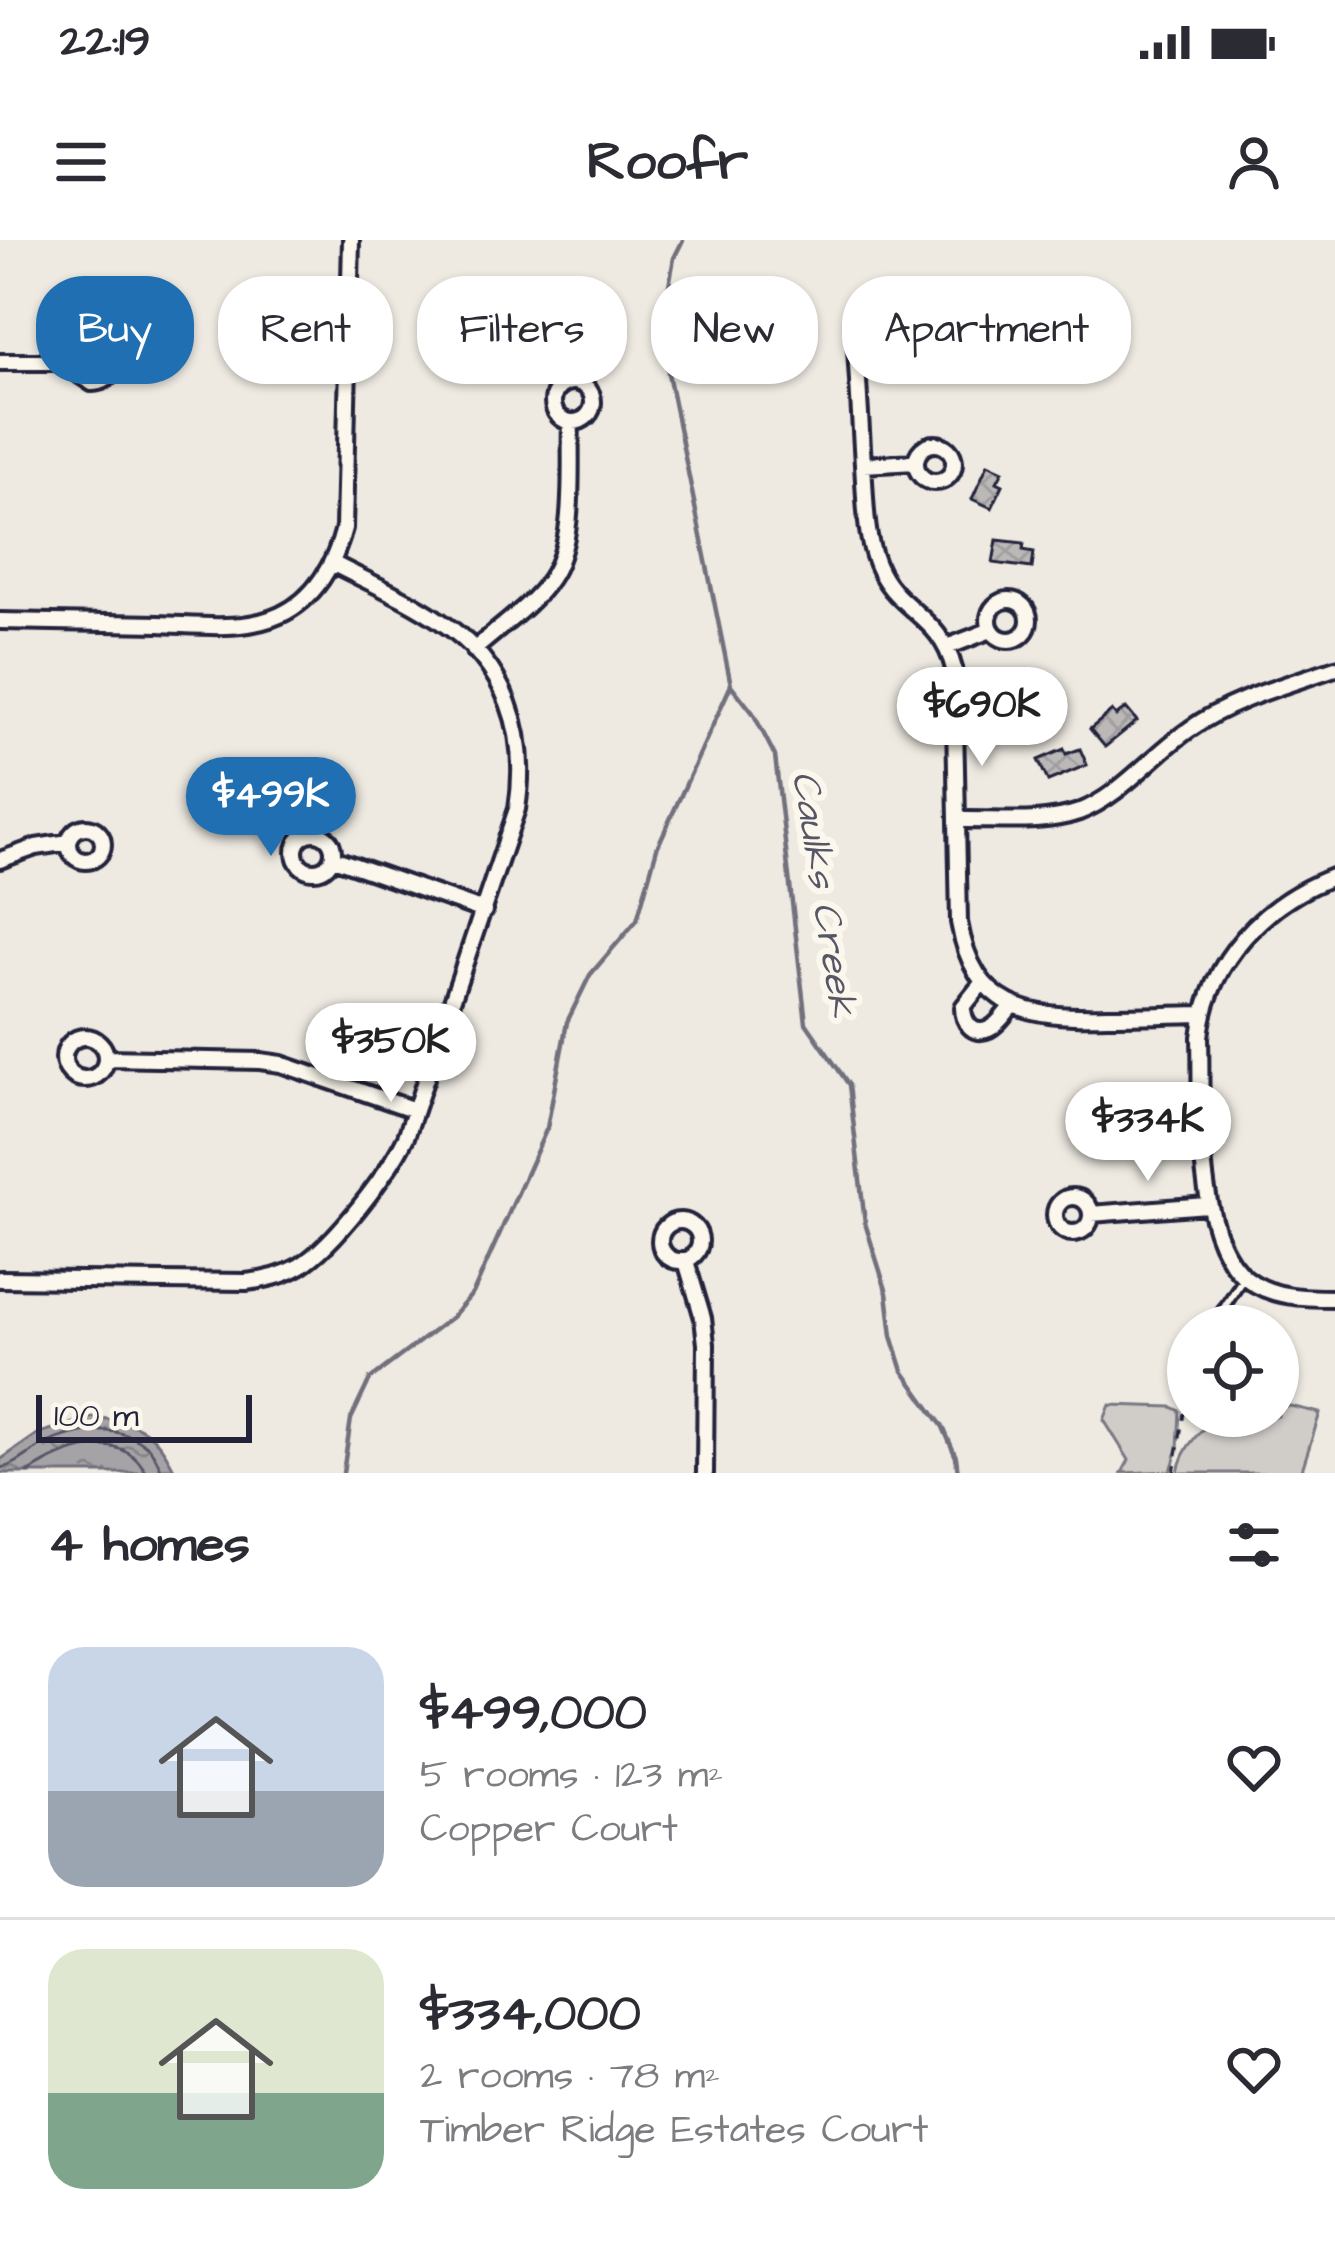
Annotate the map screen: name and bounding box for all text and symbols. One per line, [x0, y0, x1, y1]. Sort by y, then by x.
text: 22:19 [60, 11, 150, 73]
text: Roofr [587, 125, 748, 200]
icon: menu [48, 129, 114, 195]
icon: person [1221, 129, 1287, 195]
chip: Buy [36, 276, 194, 384]
chip: Rent [218, 276, 393, 384]
chip: Filters [417, 276, 627, 384]
chip: New [651, 276, 818, 384]
chip: Apartment [842, 276, 1131, 384]
pin: $690K [898, 667, 1066, 769]
text: $690K [924, 679, 1040, 733]
pin: $499K [187, 757, 355, 859]
water label: Caulks Creek [777, 767, 869, 1022]
text: $499K [213, 769, 329, 823]
pin: $350K [307, 1003, 475, 1105]
text: $350K [332, 1015, 450, 1069]
pin: $334K [1064, 1082, 1232, 1184]
text: $334K [1092, 1094, 1204, 1148]
map controls [1167, 1305, 1299, 1437]
button: locate [1167, 1305, 1299, 1437]
scale bar [36, 1389, 252, 1442]
text: 100 m [54, 1393, 139, 1439]
text: 4 homes [48, 1510, 250, 1581]
icon: filters [1221, 1512, 1287, 1578]
text: $499,000 [420, 1678, 647, 1749]
icon: home [144, 1695, 288, 1839]
icon: heart [1221, 1734, 1287, 1800]
text: 5 rooms · 123 m² [420, 1749, 723, 1803]
text: Copper Court [420, 1803, 678, 1857]
text: $334,000 [420, 1979, 641, 2050]
icon: home [144, 1997, 288, 2141]
icon: heart [1221, 2036, 1287, 2102]
text: 2 rooms · 78 m² [420, 2050, 720, 2104]
text: Timber Ridge Estates Court [420, 2104, 928, 2158]

